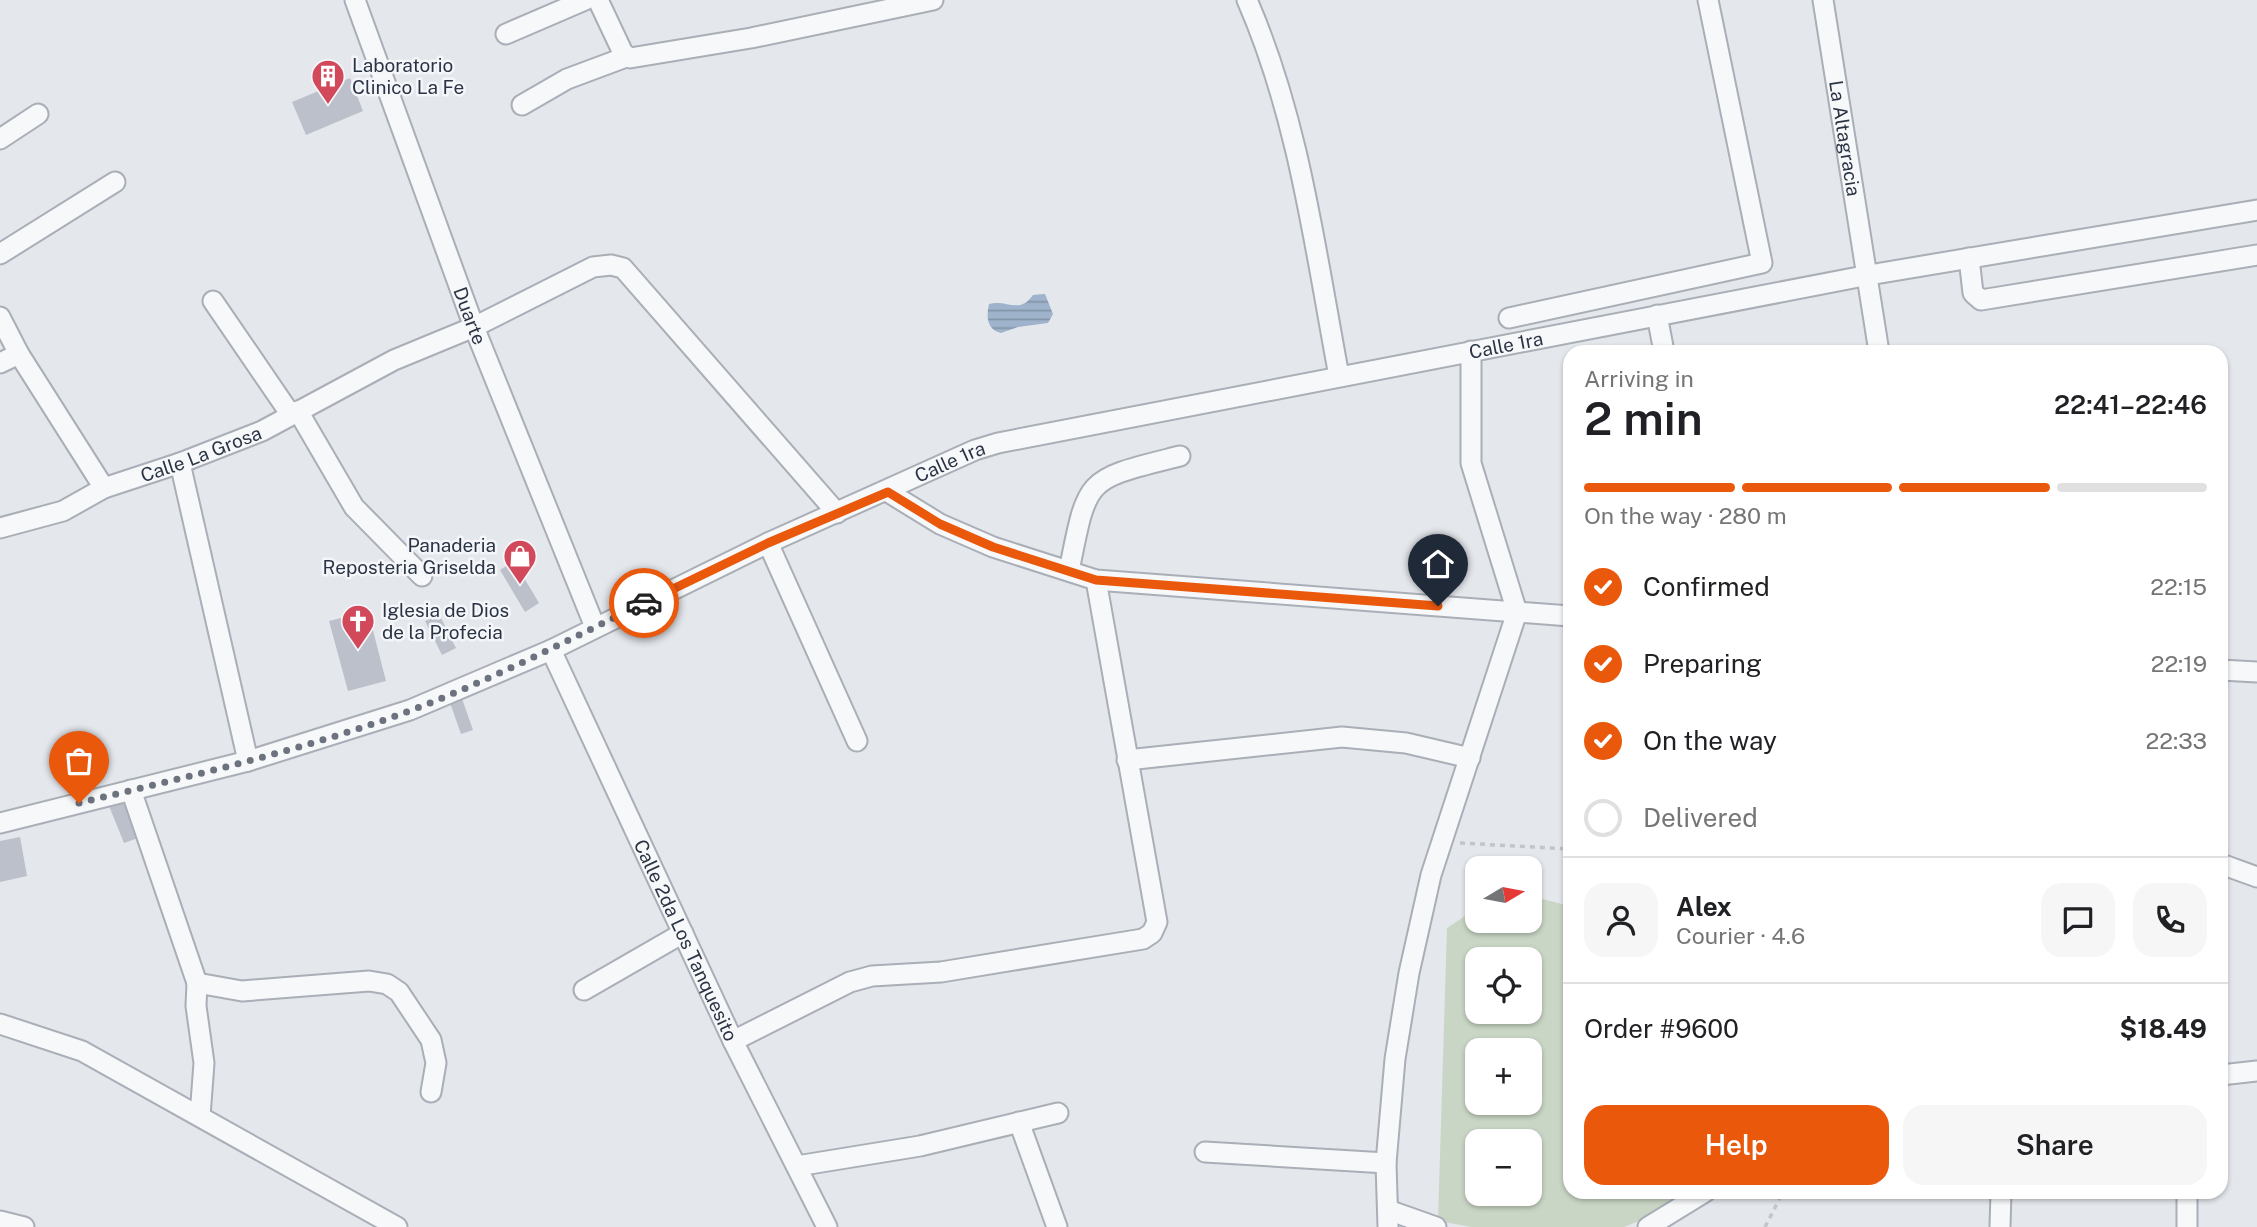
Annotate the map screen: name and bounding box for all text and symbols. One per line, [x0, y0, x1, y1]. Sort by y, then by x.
place label: Laboratorio Clinico La Fe [352, 54, 464, 98]
building icon: Laboratorio Clinico La Fe [309, 57, 347, 106]
street label: La Altagracia [1825, 79, 1865, 198]
street label: Duarte [449, 284, 491, 348]
street label: Calle 1ra [1467, 327, 1545, 363]
text: Arriving in [1584, 365, 1694, 392]
text: 22:41–22:46 [2054, 389, 2207, 420]
text: 2 min [1584, 391, 1703, 445]
street label: Calle La Grosa [138, 421, 264, 486]
street label: Calle 1ra [911, 437, 988, 487]
text: On the way · 280 m [1584, 502, 1787, 529]
place label: Panaderia Reposteria Griselda [323, 534, 496, 578]
pin [1408, 534, 1468, 606]
shop icon: Panaderia Reposteria Griselda [501, 537, 539, 586]
icon: home [1419, 545, 1457, 583]
courier [609, 568, 679, 638]
icon: check [1584, 568, 1622, 606]
text: Confirmed [1643, 571, 1770, 602]
text: 22:15 [2150, 573, 2207, 600]
icon: car [625, 584, 663, 622]
place label: Iglesia de Dios de la Profecia [382, 599, 509, 643]
church icon: Iglesia de Dios de la Profecia [339, 602, 377, 651]
icon: check [1584, 645, 1622, 683]
text: Preparing [1643, 648, 1762, 679]
text: 22:19 [2151, 650, 2207, 677]
icon: check [1584, 722, 1622, 760]
text: On the way [1643, 725, 1777, 756]
text: 22:33 [2146, 727, 2207, 754]
pin [49, 731, 109, 803]
icon: bag [60, 742, 98, 780]
text: Delivered [1643, 802, 1758, 833]
street label: Calle 2da Los Tanquesito [630, 836, 742, 1044]
north arrow [1465, 856, 1542, 933]
map controls [1465, 856, 1542, 1206]
button: person [1584, 883, 1658, 957]
button: chat [2041, 883, 2115, 957]
button: phone [2133, 883, 2207, 957]
text: Alex [1676, 891, 1732, 922]
text: Courier · 4.6 [1676, 922, 1805, 949]
button: locate [1465, 947, 1542, 1024]
text: Order #9600 [1584, 1013, 1739, 1044]
text: $18.49 [2120, 1013, 2207, 1044]
button: + [1465, 1038, 1542, 1115]
button: Help [1584, 1105, 1889, 1185]
button: Share [1903, 1105, 2207, 1185]
button: − [1465, 1129, 1542, 1206]

